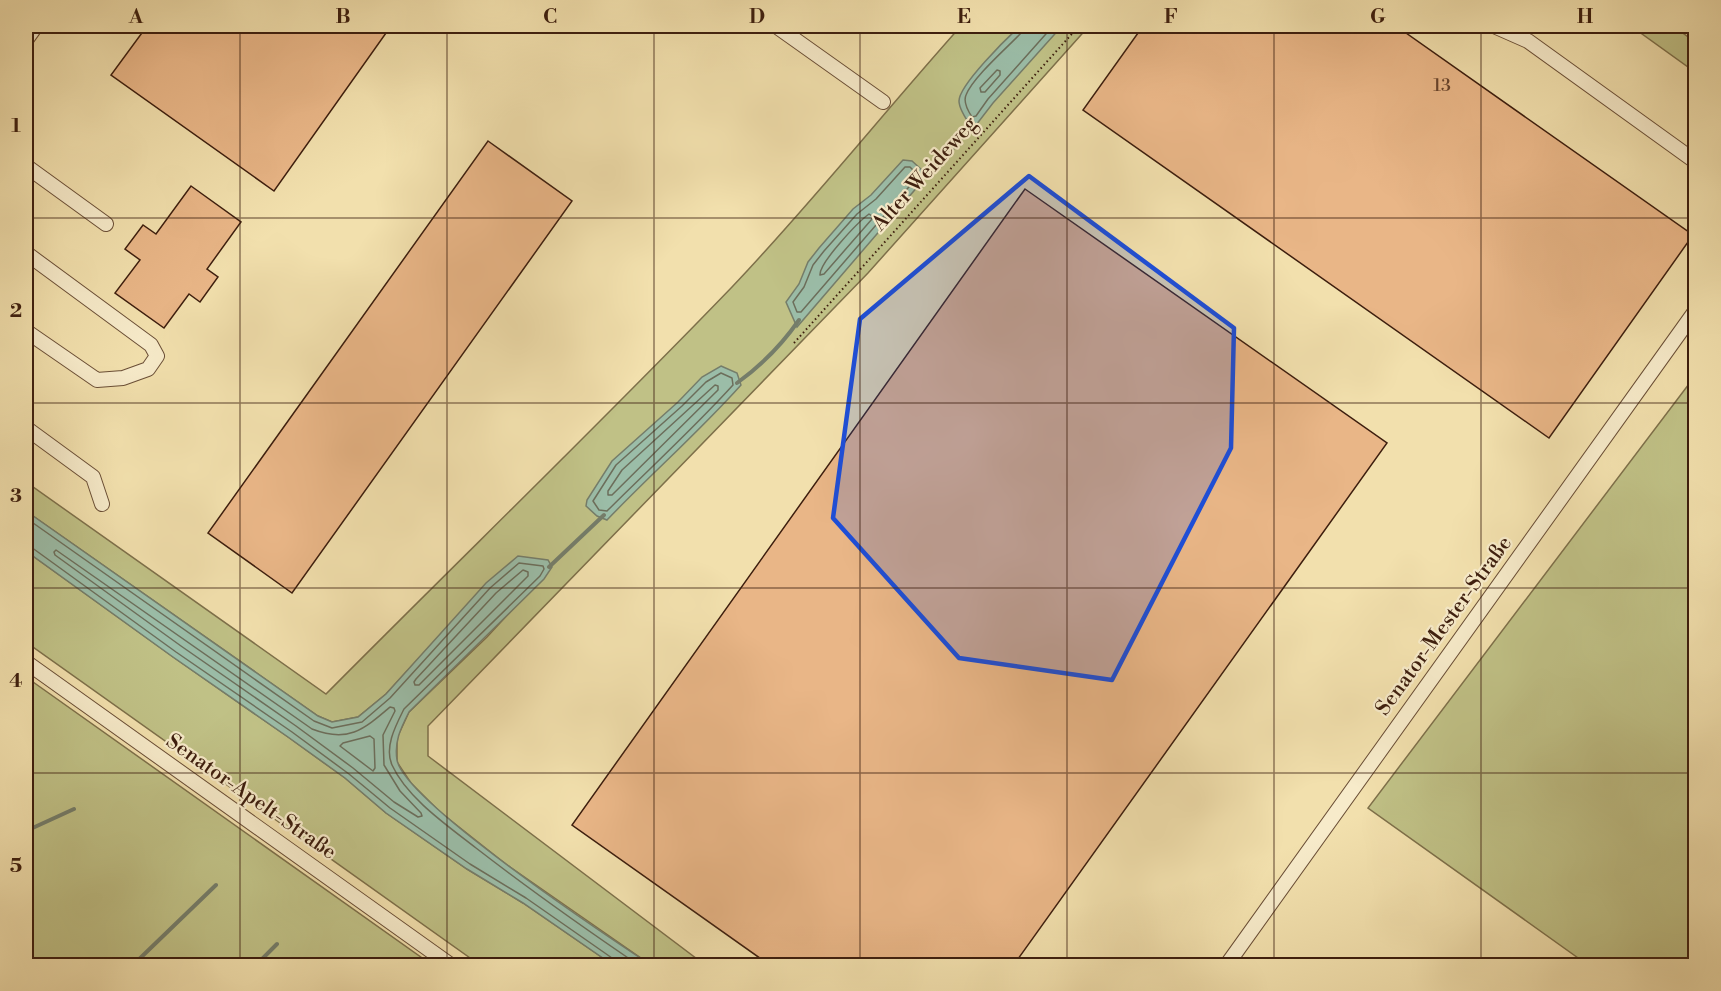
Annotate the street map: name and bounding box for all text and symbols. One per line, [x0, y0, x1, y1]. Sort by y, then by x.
text: A [128, 5, 144, 30]
text: B [335, 5, 351, 30]
text: C [543, 5, 557, 30]
text: D [749, 5, 765, 30]
text: E [957, 5, 971, 30]
text: F [1164, 5, 1178, 30]
text: G [1370, 5, 1386, 30]
text: H [1577, 5, 1594, 30]
house number: 13 [1433, 74, 1451, 97]
street label: Alter Weideweg [866, 111, 983, 237]
text: 1 [11, 114, 21, 139]
text: 2 [10, 299, 22, 324]
text: 3 [10, 484, 22, 509]
street label: Senator-Mester-Straße [1370, 531, 1518, 721]
text: 4 [9, 669, 23, 694]
street label: Senator-Apelt-Straße [161, 728, 341, 866]
text: 5 [10, 854, 22, 879]

